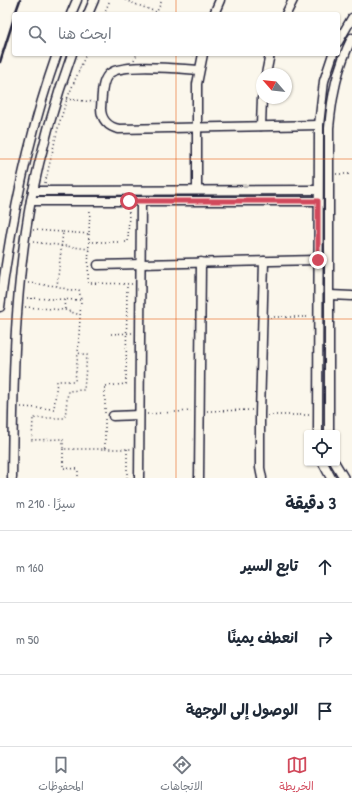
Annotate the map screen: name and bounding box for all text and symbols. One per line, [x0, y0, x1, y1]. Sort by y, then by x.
search box [12, 12, 340, 56]
icon: search [26, 23, 48, 45]
text: ابحث هنا [58, 23, 112, 44]
north arrow [256, 68, 292, 104]
route start [120, 192, 138, 210]
route end [309, 251, 327, 269]
map controls [304, 430, 340, 466]
button: locate [304, 430, 340, 466]
text: 3 دقيقة [285, 491, 336, 514]
text: سيرًا · 210 m [16, 494, 76, 512]
text: تابع السير [241, 555, 298, 576]
icon: ahead [314, 556, 336, 578]
text: 160 m [16, 558, 44, 576]
text: انعطف يمينًا [228, 627, 298, 648]
icon: right [314, 628, 336, 650]
text: 50 m [16, 630, 39, 648]
text: الوصول إلى الوجهة [186, 699, 298, 720]
icon: arrive [314, 700, 336, 722]
tab: المحفوظات [38, 754, 84, 796]
tab: الاتجاهات [160, 754, 203, 796]
tab: الخريطة [279, 754, 314, 796]

